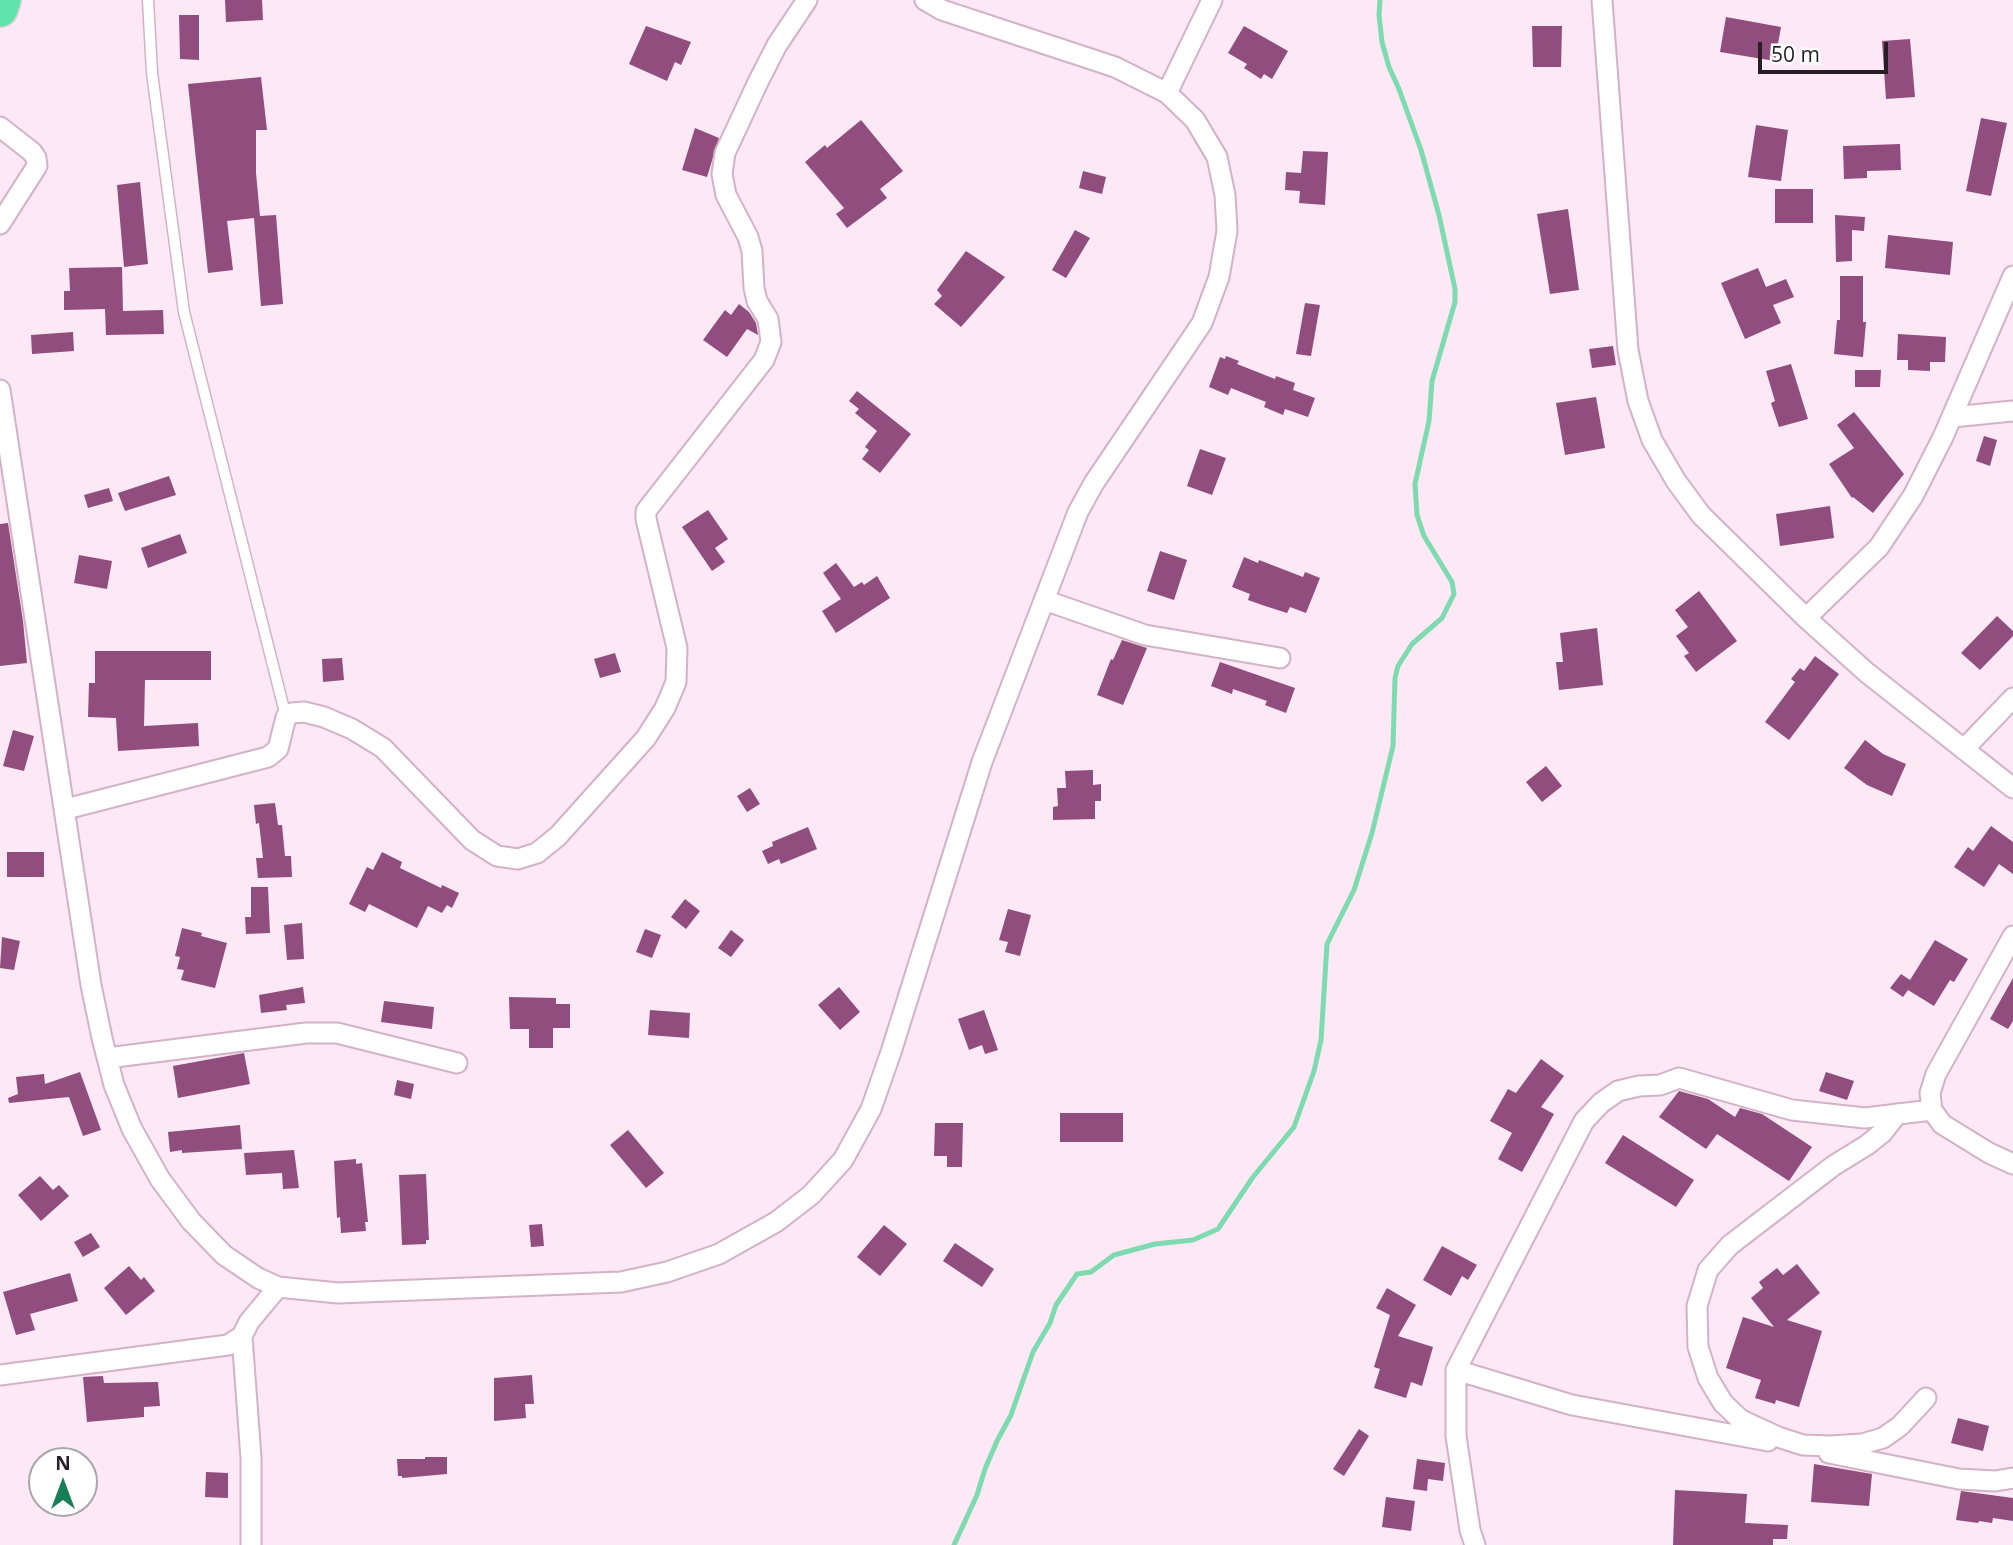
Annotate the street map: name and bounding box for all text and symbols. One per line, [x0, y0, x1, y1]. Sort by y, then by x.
scale bar [1761, 28, 1890, 72]
text: 50 m [1771, 40, 1820, 68]
north arrow [28, 1447, 98, 1517]
text: N [55, 1450, 71, 1476]

